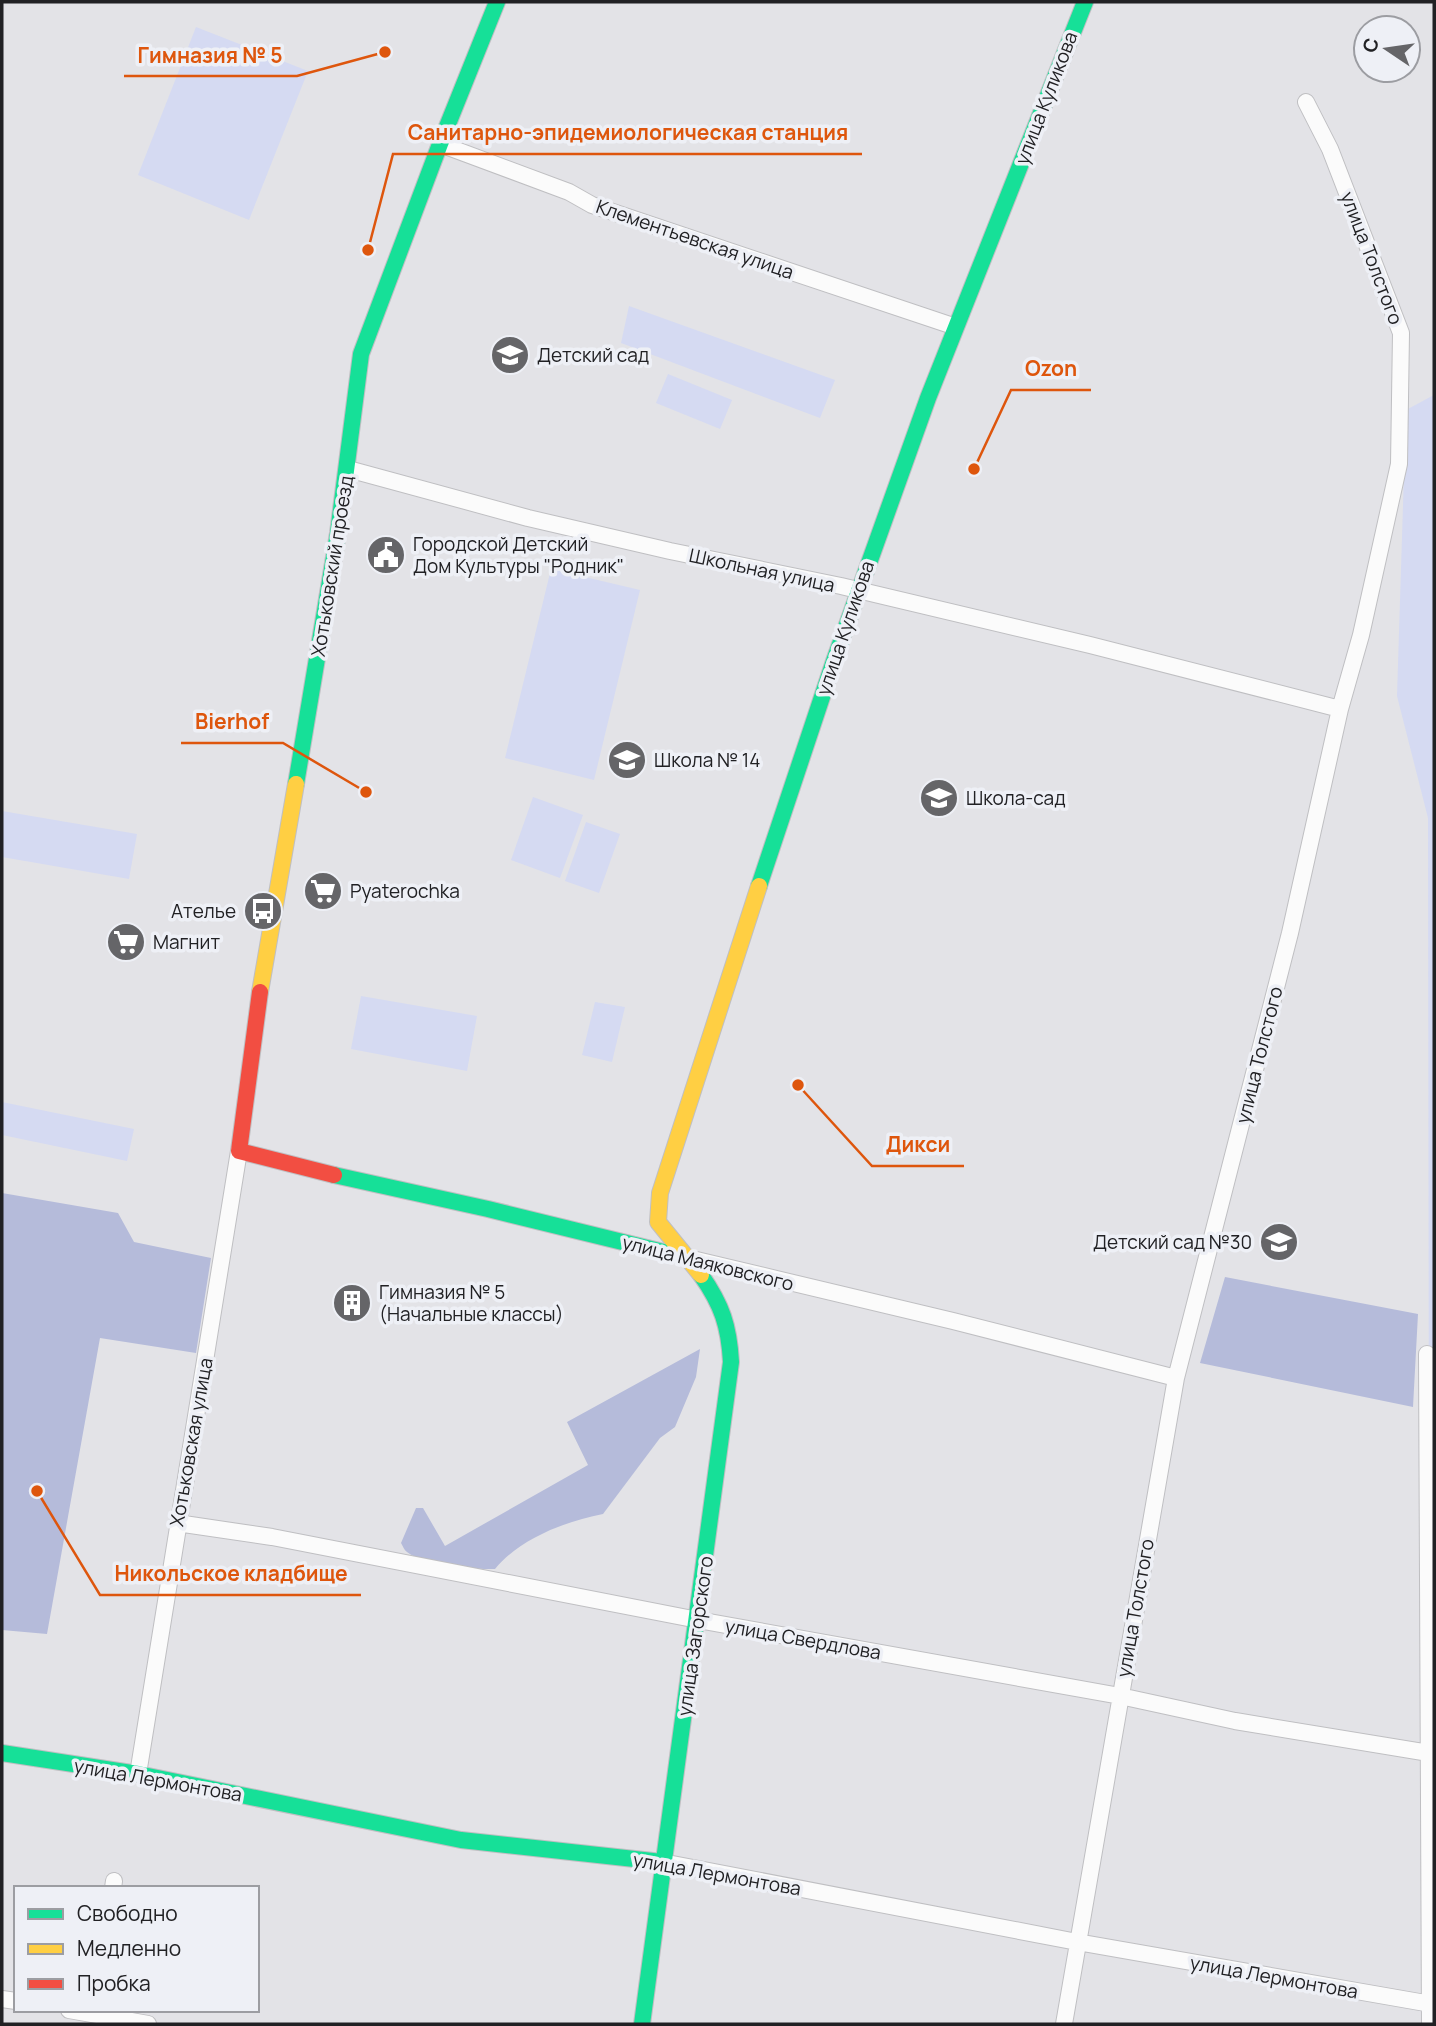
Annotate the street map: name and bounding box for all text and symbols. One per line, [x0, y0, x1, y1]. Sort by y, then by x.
north arrow [1352, 14, 1422, 84]
street label: улица Куликова [1009, 28, 1083, 168]
callout: Гимназия № 5 [124, 34, 297, 76]
text: С [1356, 35, 1385, 55]
text: Гимназия № 5 [137, 41, 283, 69]
callout: Санитарно-эпидемиологическая станция [393, 112, 862, 154]
text: Санитарно-эпидемиологическая станция [408, 118, 848, 146]
street label: улица Толстого [1335, 188, 1409, 328]
street label: Клементьевская улица [593, 193, 797, 285]
school or university icon: Детский сад [489, 334, 531, 376]
place label: Детский сад [537, 342, 649, 368]
callout: Ozon [1011, 348, 1091, 390]
text: Ozon [1025, 354, 1077, 382]
street label: Хотьковский проезд [305, 474, 359, 658]
place label: Городской Детский Дом Культуры "Родник" [413, 531, 624, 579]
public building icon: Городской Детский Дом Культуры "Родник" [365, 534, 407, 576]
street label: Школьная улица [687, 542, 837, 598]
street label: улица Куликова [810, 557, 880, 699]
callout: Bierhof [181, 701, 283, 743]
text: Bierhof [195, 707, 269, 735]
school or university icon: Школа № 14 [606, 739, 648, 781]
place label: Школа № 14 [654, 747, 760, 773]
school or university icon: Школа-сад [918, 777, 960, 819]
place label: Школа-сад [966, 785, 1066, 811]
supermarket icon: Pyaterochka [302, 870, 344, 912]
place label: Pyaterochka [350, 878, 460, 904]
bus stop icon: Ателье [242, 890, 284, 932]
place label: Ателье [171, 898, 236, 924]
supermarket icon: Магнит [105, 921, 147, 963]
place label: Магнит [153, 929, 220, 955]
street label: улица Толстого [1229, 984, 1289, 1126]
callout: Дикси [872, 1124, 964, 1166]
text: Дикси [886, 1130, 950, 1158]
school or university icon: Детский сад №30 [1258, 1221, 1300, 1263]
street label: улица Маяковского [619, 1229, 797, 1297]
place label: Детский сад №30 [1093, 1229, 1252, 1255]
place label: Гимназия № 5 (Начальные классы) [379, 1279, 564, 1327]
building icon: Гимназия № 5 (Начальные классы) [331, 1282, 373, 1324]
street label: Хотьковская улица [163, 1356, 219, 1528]
street label: улица Толстого [1110, 1537, 1160, 1679]
callout: Никольское кладбище [100, 1553, 361, 1595]
street label: улица Загорского [671, 1554, 719, 1718]
text: Никольское кладбище [114, 1559, 348, 1587]
street label: улица Свердлова [723, 1612, 883, 1666]
street label: улица Лермонтова [72, 1752, 244, 1808]
street label: улица Лермонтова [631, 1846, 803, 1902]
legend [14, 1886, 259, 2012]
text: Свободно [77, 1899, 178, 1927]
text: Медленно [77, 1934, 181, 1962]
street label: улица Лермонтова [1188, 1949, 1360, 2005]
text: Пробка [77, 1969, 151, 1997]

